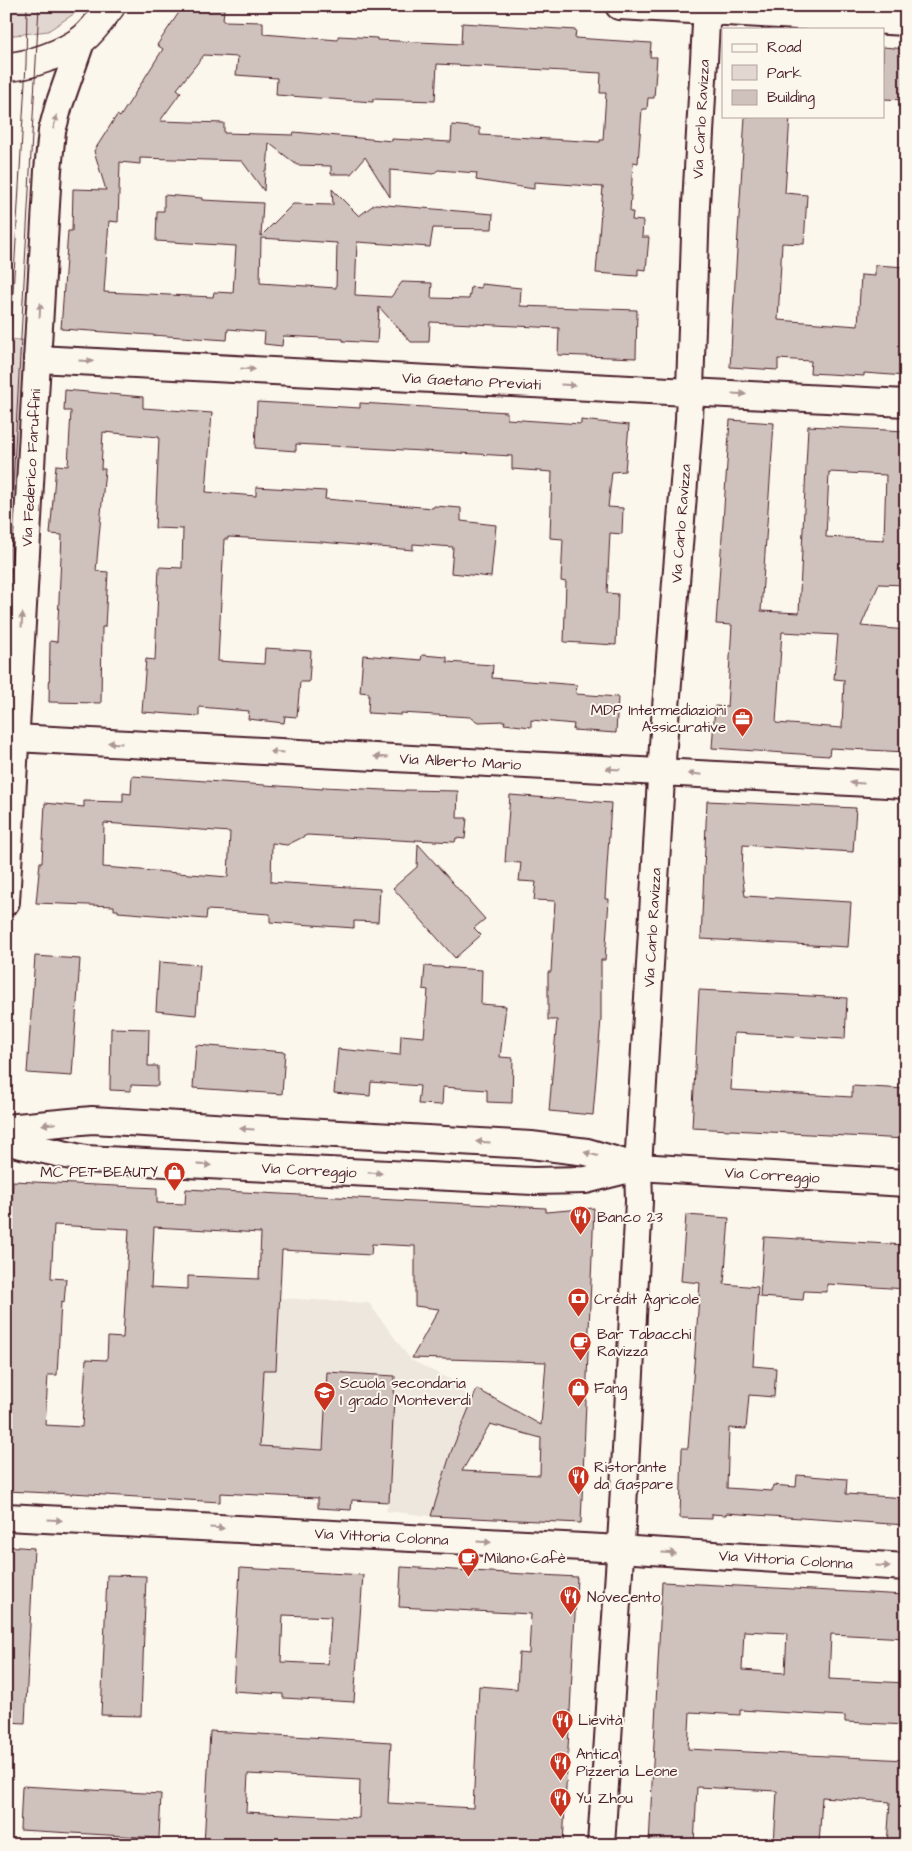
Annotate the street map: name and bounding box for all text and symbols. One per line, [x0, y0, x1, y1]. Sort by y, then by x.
legend [722, 28, 884, 118]
text: Road [767, 37, 802, 58]
street label: Via Carlo Ravizza [687, 59, 715, 180]
text: Park [767, 63, 802, 84]
text: Building [767, 87, 815, 109]
one-way arrow [51, 114, 59, 129]
one-way arrow [37, 302, 45, 318]
one-way arrow [78, 358, 94, 366]
one-way arrow [240, 366, 256, 374]
street label: Via Gaetano Previati [401, 367, 542, 396]
one-way arrow [560, 382, 576, 390]
street label: Via Federico Faruffini [16, 388, 46, 547]
one-way arrow [732, 391, 748, 399]
street label: Via Carlo Ravizza [666, 463, 696, 584]
one-way arrow [19, 611, 27, 627]
place label: MDP Intermediazioni Assicurative [591, 700, 727, 738]
office icon: MDP Intermediazioni Assicurative [730, 707, 754, 738]
one-way arrow [107, 739, 123, 747]
one-way arrow [269, 747, 285, 755]
street label: Via Alberto Mario [399, 748, 522, 776]
one-way arrow [373, 753, 389, 761]
one-way arrow [605, 764, 621, 772]
one-way arrow [687, 770, 703, 778]
one-way arrow [849, 778, 865, 786]
street label: Via Carlo Ravizza [639, 867, 667, 988]
one-way arrow [41, 1120, 57, 1128]
one-way arrow [239, 1124, 255, 1132]
one-way arrow [475, 1138, 491, 1146]
one-way arrow [583, 1150, 598, 1158]
street label: Via Correggio [261, 1158, 358, 1184]
shop icon: MC PET BEAUTY [162, 1160, 186, 1191]
one-way arrow [196, 1161, 212, 1169]
place label: MC PET BEAUTY [40, 1162, 158, 1183]
street label: Via Correggio [724, 1162, 821, 1189]
one-way arrow [367, 1170, 383, 1178]
restaurant icon: Banco 23 [569, 1205, 593, 1236]
place label: Banco 23 [597, 1207, 663, 1228]
bank icon: Crédit Agricole [566, 1287, 590, 1318]
place label: Crédit Agricole [594, 1289, 699, 1311]
place label: Bar Tabacchi Ravizza [597, 1324, 692, 1362]
cafe icon: Bar Tabacchi Ravizza [569, 1331, 593, 1362]
place label: Scuola secondaria I grado Monteverdi [340, 1373, 471, 1412]
shop icon: Fang [566, 1376, 590, 1407]
place label: Fang [594, 1378, 628, 1400]
school or university icon: Scuola secondaria I grado Monteverdi [312, 1380, 336, 1411]
place label: Ristorante da Gaspare [594, 1457, 673, 1495]
restaurant icon: Ristorante da Gaspare [566, 1464, 590, 1495]
one-way arrow [47, 1516, 63, 1524]
street label: Via Vittoria Colonna [314, 1523, 449, 1551]
one-way arrow [209, 1525, 225, 1533]
one-way arrow [477, 1539, 493, 1547]
street label: Via Vittoria Colonna [718, 1545, 854, 1575]
cafe icon: Milano Cafè [456, 1546, 480, 1577]
place label: Milano Cafè [484, 1548, 566, 1569]
one-way arrow [661, 1550, 677, 1558]
one-way arrow [876, 1562, 892, 1570]
restaurant icon: Novecento [559, 1585, 583, 1616]
place label: Novecento [587, 1587, 661, 1608]
restaurant icon: Lievità [550, 1708, 574, 1739]
place label: Lievità [578, 1710, 623, 1731]
place label: Antica Pizzeria Leone [576, 1744, 678, 1782]
restaurant icon: Antica Pizzeria Leone [548, 1751, 572, 1782]
restaurant icon: Yu Zhou [548, 1786, 572, 1817]
place label: Yu Zhou [576, 1788, 633, 1809]

